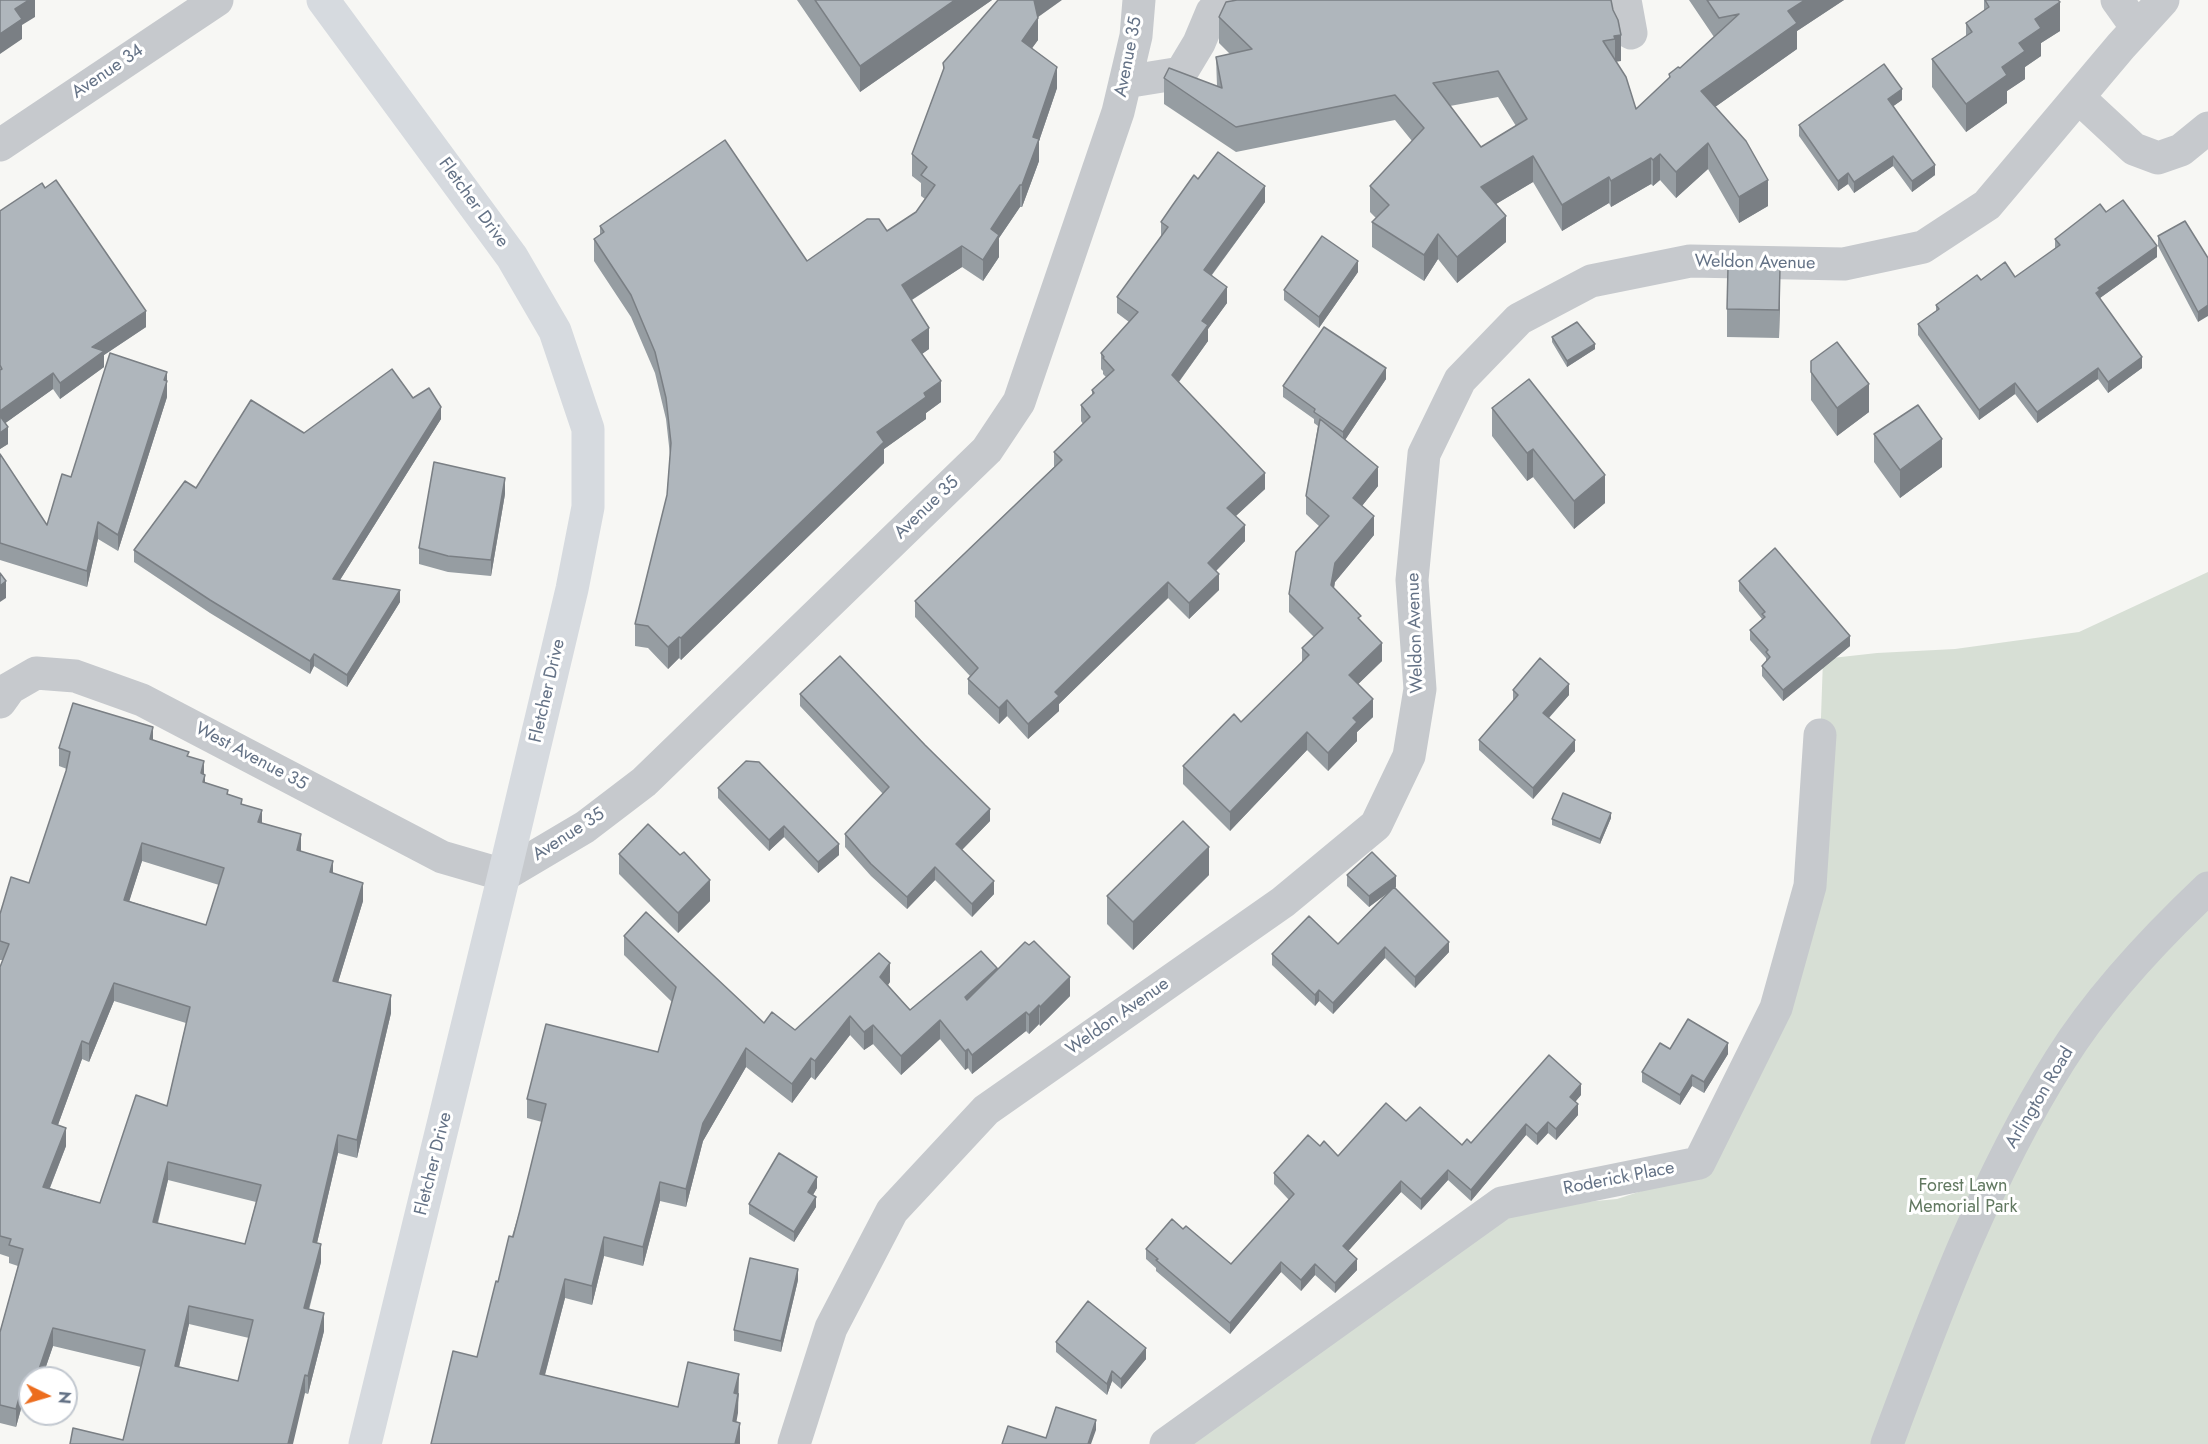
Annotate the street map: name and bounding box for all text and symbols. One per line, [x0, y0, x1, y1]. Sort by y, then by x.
street label: Avenue 35 [1111, 15, 1147, 99]
street label: Avenue 34 [68, 40, 148, 104]
street label: Fletcher Drive [433, 154, 513, 252]
street label: Weldon Avenue [1694, 251, 1816, 275]
street label: Avenue 35 [890, 472, 964, 544]
street label: Weldon Avenue [1403, 572, 1429, 694]
street label: Fletcher Drive [526, 637, 570, 745]
street label: West Avenue 35 [191, 718, 311, 796]
street label: Avenue 35 [529, 804, 609, 866]
street label: Weldon Avenue [1062, 974, 1174, 1060]
street label: Arlington Road [2001, 1043, 2079, 1153]
street label: Fletcher Drive [411, 1110, 457, 1218]
street label: Roderick Place [1562, 1158, 1676, 1200]
park label: Forest Lawn Memorial Park [1909, 1176, 2017, 1218]
north arrow [18, 1366, 78, 1426]
text: N [52, 1390, 76, 1405]

